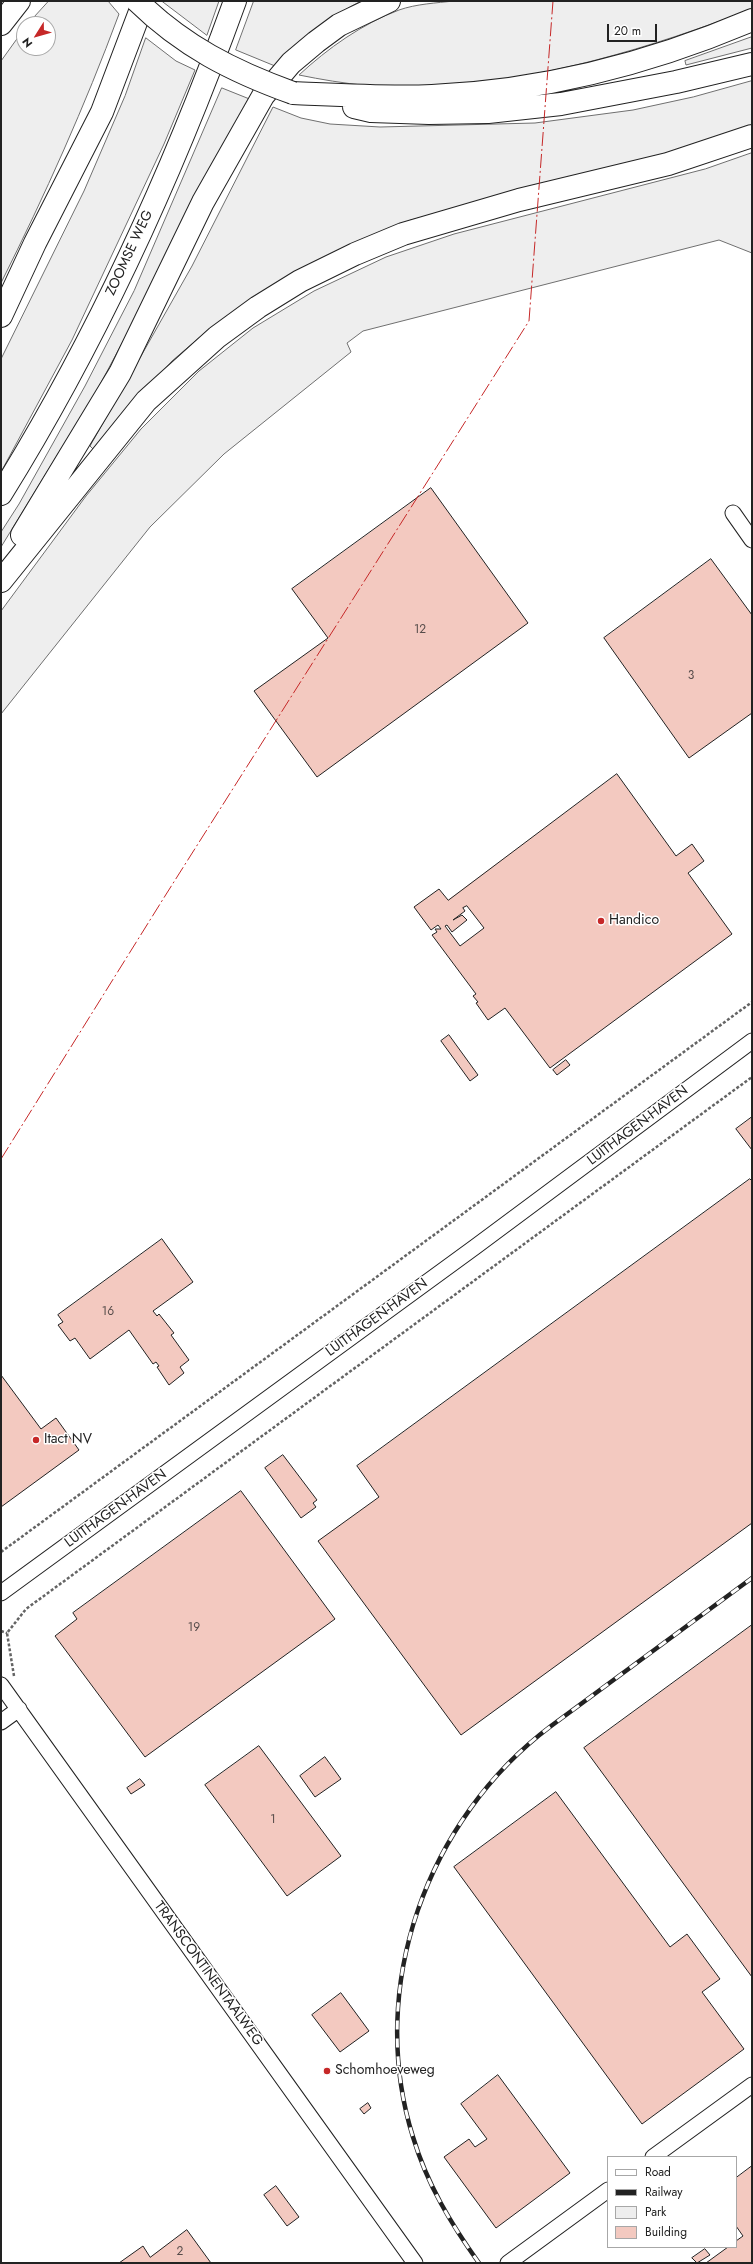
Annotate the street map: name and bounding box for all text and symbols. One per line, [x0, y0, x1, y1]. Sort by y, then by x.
north arrow [16, 16, 56, 56]
scale bar [609, 16, 659, 42]
text: 20 m [614, 22, 641, 40]
text: N [18, 34, 36, 51]
street label: ZOOMSE WEG [103, 208, 157, 298]
house number: 12 [414, 623, 426, 637]
house number: 3 [688, 669, 694, 683]
place label: Handico [609, 913, 659, 929]
marker: Handico [596, 916, 606, 926]
street label: LUITHAGEN-HAVEN [584, 1083, 692, 1169]
street label: LUITHAGEN-HAVEN [323, 1275, 431, 1361]
house number: 16 [102, 1305, 114, 1319]
place label: Itact NV [44, 1432, 92, 1448]
marker: Itact NV [31, 1435, 41, 1445]
street label: LUITHAGEN-HAVEN [62, 1466, 170, 1552]
house number: 19 [188, 1621, 200, 1635]
house number: 1 [270, 1813, 276, 1827]
street label: TRANSCONTINENTAALWEG [150, 1899, 266, 2049]
place label: Schomhoeveweg [335, 2063, 435, 2079]
marker: Schomhoeveweg [322, 2066, 332, 2076]
legend [607, 2156, 737, 2248]
text: Road [645, 2163, 671, 2181]
text: Railway [645, 2183, 683, 2201]
text: Park [645, 2203, 666, 2221]
text: Building [645, 2223, 687, 2241]
house number: 2 [177, 2245, 183, 2259]

